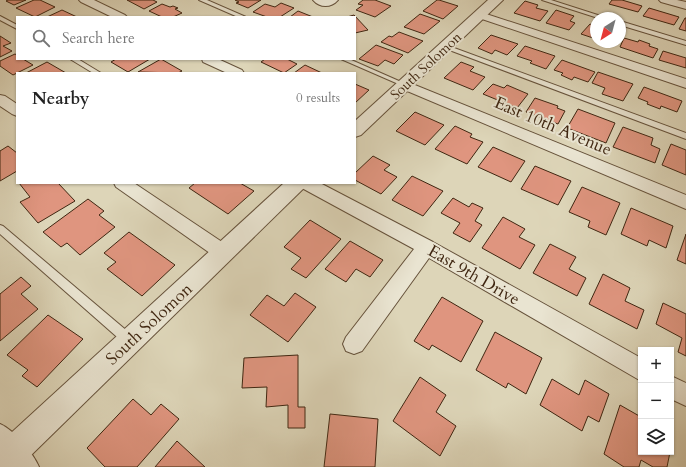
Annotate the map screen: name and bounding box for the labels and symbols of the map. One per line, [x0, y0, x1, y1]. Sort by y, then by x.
north arrow [590, 12, 626, 48]
street label: South Solomon [386, 28, 466, 104]
street label: East 10th Avenue [491, 91, 615, 161]
street label: East 9th Drive [424, 239, 524, 311]
street label: South Solomon [101, 278, 198, 370]

